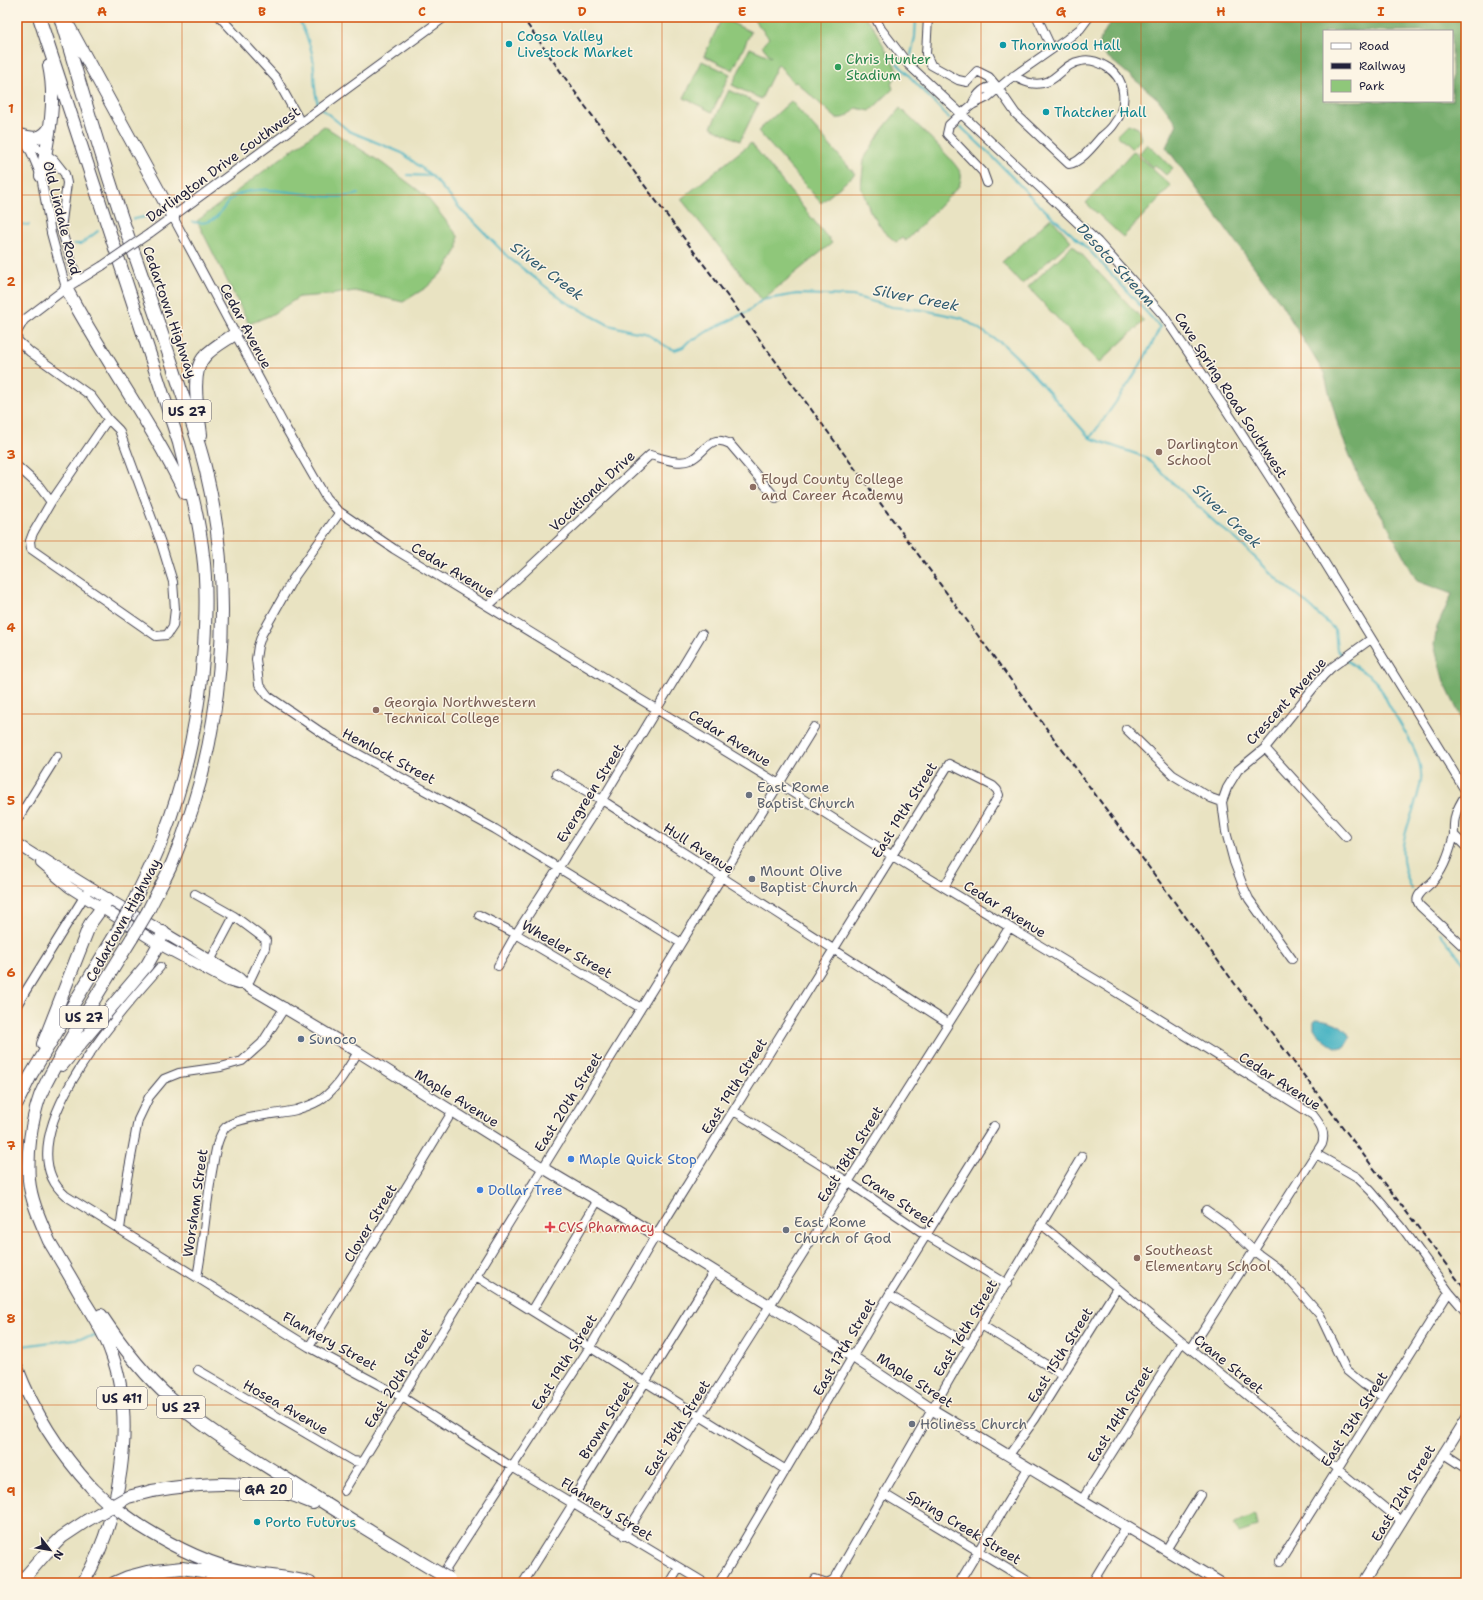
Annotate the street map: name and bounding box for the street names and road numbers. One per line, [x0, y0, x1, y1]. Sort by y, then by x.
street label: Darlington Drive Southwest [142, 102, 304, 226]
street label: Old Lindale Road [39, 159, 85, 277]
street label: Cedartown Highway [139, 244, 201, 380]
street label: Cedar Avenue [216, 280, 276, 372]
street label: Cave Spring Road Southwest [1171, 309, 1291, 481]
road number: US 27 [163, 400, 211, 422]
street label: Vocational Drive [545, 447, 639, 535]
street label: Cedar Avenue [408, 538, 498, 602]
street label: Crescent Avenue [1242, 653, 1330, 749]
street label: Cedar Avenue [685, 705, 775, 771]
street label: Hemlock Street [339, 724, 439, 788]
street label: Evergreen Street [552, 740, 628, 846]
street label: East 19th Street [867, 759, 941, 861]
street label: Hull Avenue [660, 818, 738, 878]
street label: Cedartown Highway [82, 855, 164, 985]
street label: Cedar Avenue [960, 876, 1050, 942]
street label: Wheeler Street [518, 916, 616, 982]
road number: US 27 [60, 1006, 108, 1028]
street label: East 19th Street [697, 1035, 771, 1137]
street label: Cedar Avenue [1236, 1048, 1324, 1114]
street label: East 20th Street [530, 1049, 606, 1155]
street label: Maple Avenue [411, 1065, 503, 1131]
street label: East 18th Street [813, 1102, 887, 1206]
street label: Worsham Street [178, 1148, 212, 1258]
street label: Crane Street [858, 1169, 938, 1231]
street label: Clover Street [340, 1181, 400, 1265]
street label: East 16th Street [929, 1276, 1001, 1380]
street label: East 17th Street [809, 1295, 879, 1399]
street label: East 15th Street [1023, 1304, 1097, 1406]
street label: Flannery Street [280, 1308, 380, 1374]
street label: East 19th Street [527, 1311, 601, 1413]
street label: East 20th Street [360, 1325, 436, 1431]
street label: Crane Street [1190, 1330, 1268, 1398]
street label: Maple Street [873, 1349, 957, 1411]
street label: East 14th Street [1083, 1362, 1157, 1466]
street label: East 13th Street [1316, 1368, 1392, 1470]
street label: Hosea Avenue [240, 1375, 332, 1439]
street label: East 18th Street [640, 1376, 714, 1480]
street label: Brown Street [575, 1377, 637, 1463]
road number: US 411 [97, 1387, 147, 1409]
road number: US 27 [157, 1396, 205, 1418]
street label: East 12th Street [1367, 1441, 1439, 1545]
street label: Flannery Street [558, 1473, 656, 1545]
road number: GA 20 [240, 1478, 292, 1500]
street label: Spring Creek Street [903, 1486, 1025, 1568]

